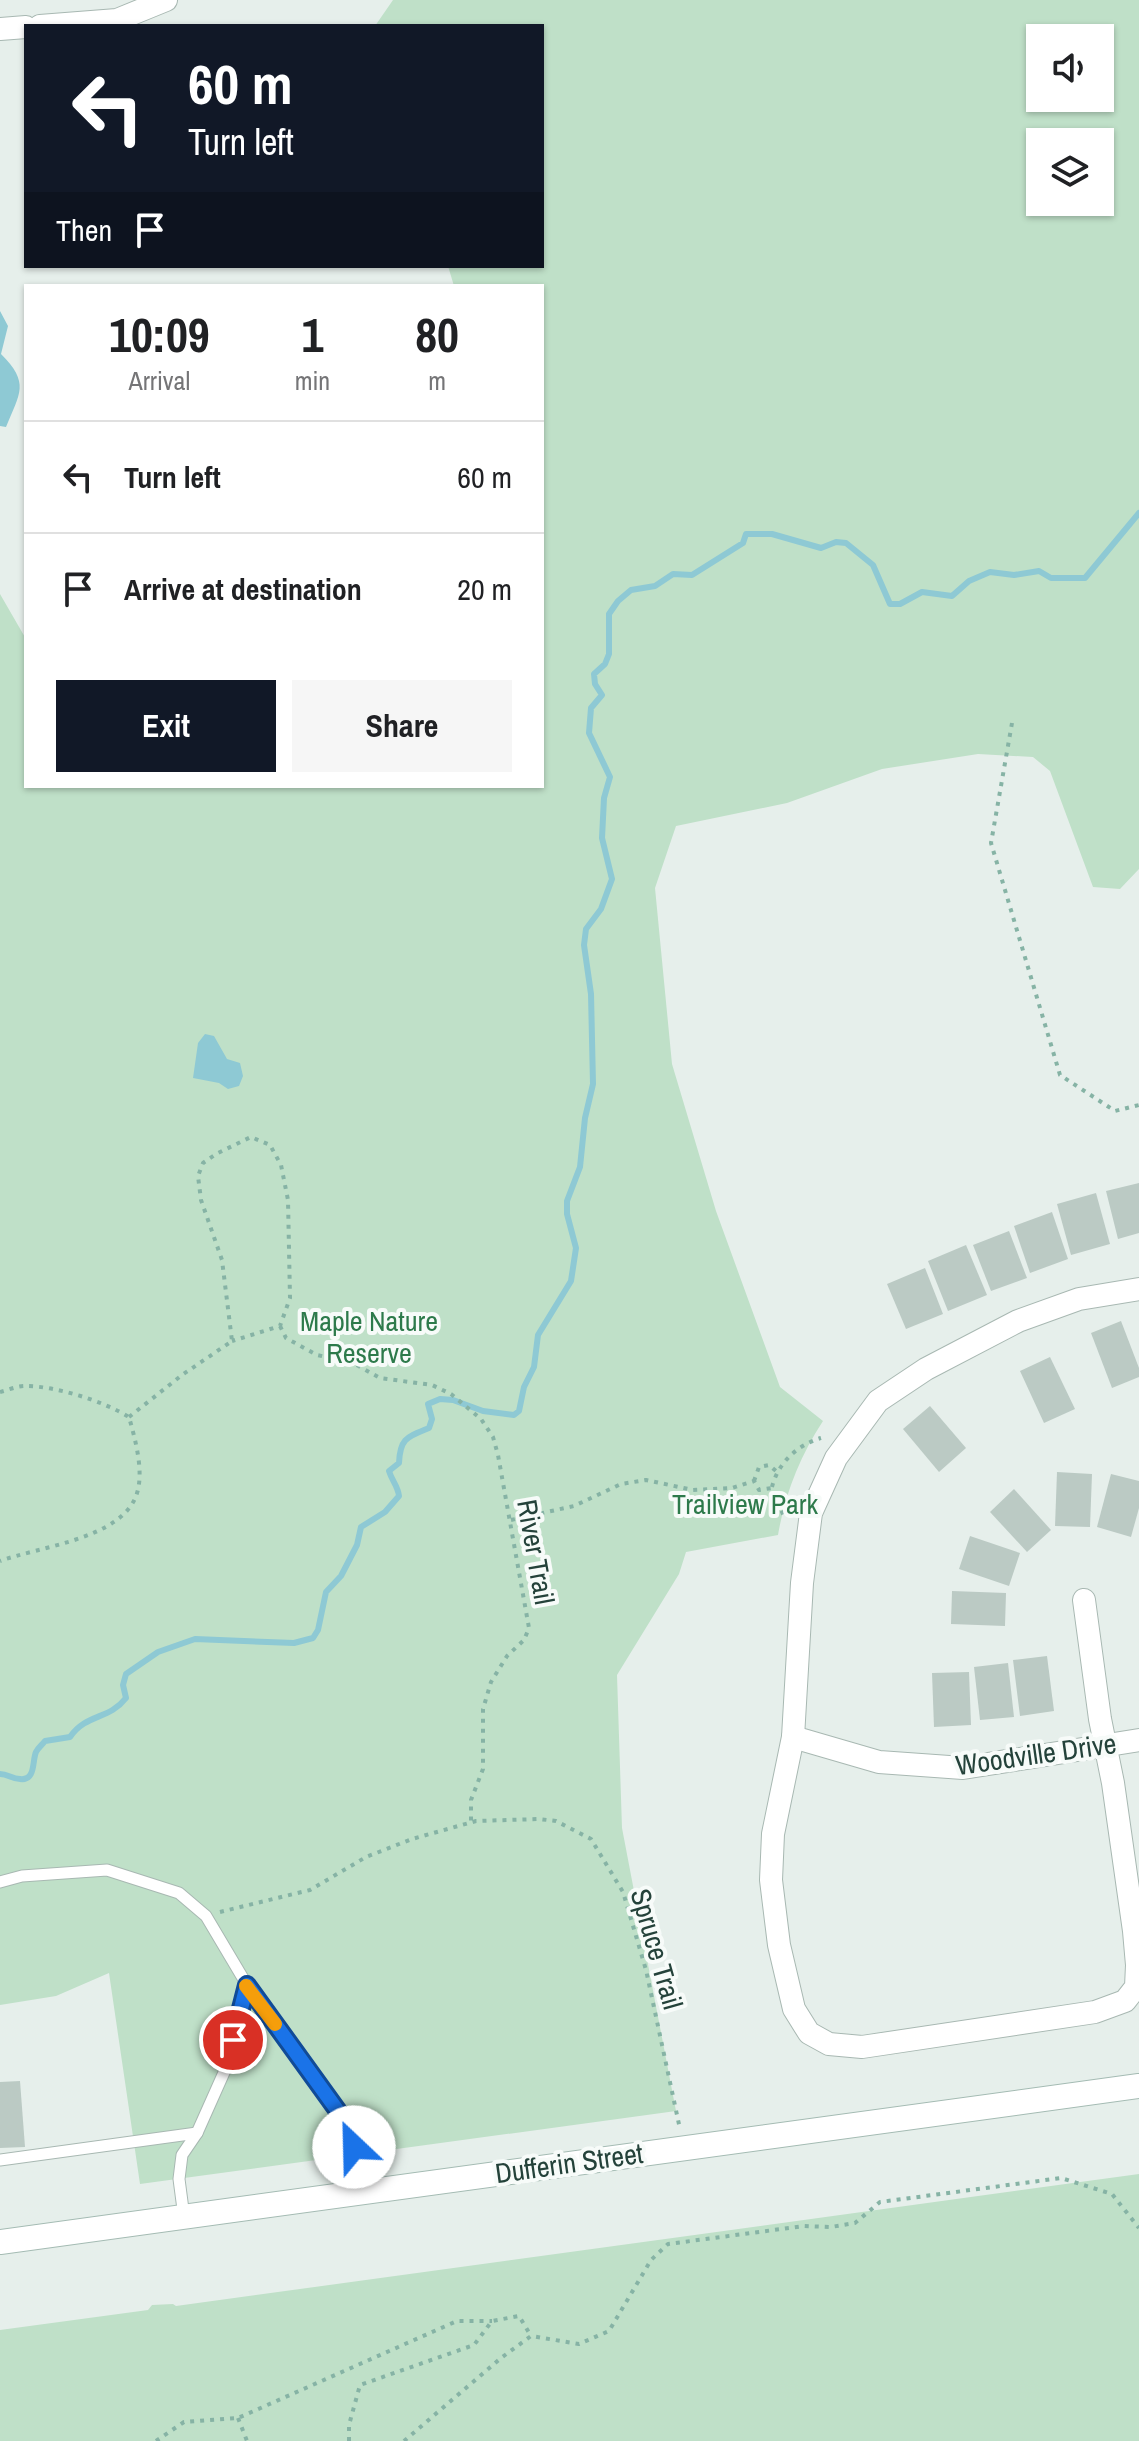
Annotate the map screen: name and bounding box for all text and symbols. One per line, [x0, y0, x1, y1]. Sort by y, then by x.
map controls [1026, 24, 1114, 216]
button: sound [1026, 24, 1114, 112]
text: 60 m [188, 46, 293, 121]
icon: left [56, 56, 160, 160]
text: Turn left [188, 118, 294, 166]
button: layers [1026, 128, 1114, 216]
icon: arrive [128, 208, 172, 252]
text: Then [56, 210, 112, 250]
text: 10:09 [109, 302, 210, 367]
text: 1 [301, 302, 323, 367]
text: 80 [415, 302, 459, 367]
text: Arrival [129, 363, 190, 398]
text: min [295, 363, 330, 398]
text: m [428, 363, 446, 398]
icon: left [56, 455, 100, 499]
text: Turn left [124, 457, 221, 497]
text: 60 m [457, 457, 512, 497]
icon: arrive [56, 567, 100, 611]
text: Arrive at destination [124, 569, 362, 609]
text: 20 m [457, 569, 512, 609]
button: Exit [56, 680, 276, 772]
button: Share [292, 680, 512, 772]
park label: Maple Nature Reserve [300, 1302, 438, 1372]
park label: Trailview Park [672, 1485, 818, 1523]
street label: River Trail [508, 1497, 564, 1607]
street label: Woodville Drive [953, 1724, 1119, 1784]
street label: Spruce Trail [622, 1884, 692, 2014]
pin [199, 2006, 267, 2074]
icon: arrive [211, 2018, 255, 2062]
position arrow [312, 2105, 396, 2189]
street label: Dufferin Street [493, 2134, 645, 2192]

